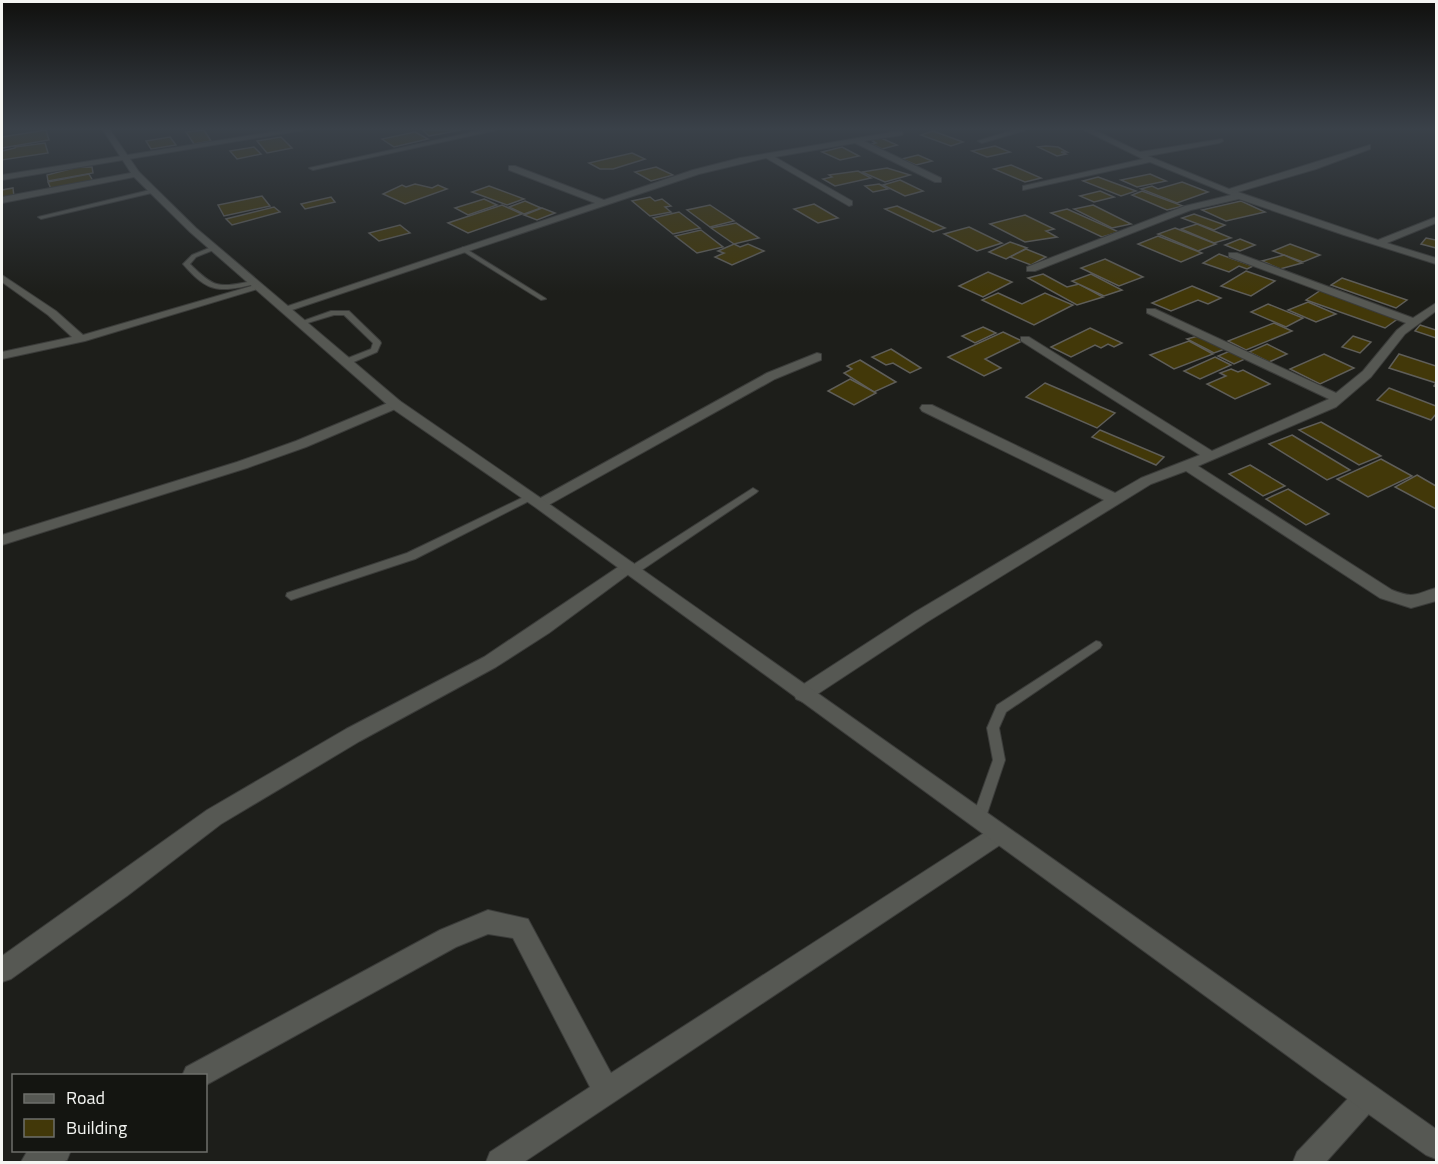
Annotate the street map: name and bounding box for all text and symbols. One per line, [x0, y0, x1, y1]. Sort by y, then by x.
legend [12, 1074, 207, 1152]
text: Road [66, 1084, 105, 1111]
text: Building [66, 1114, 127, 1141]

